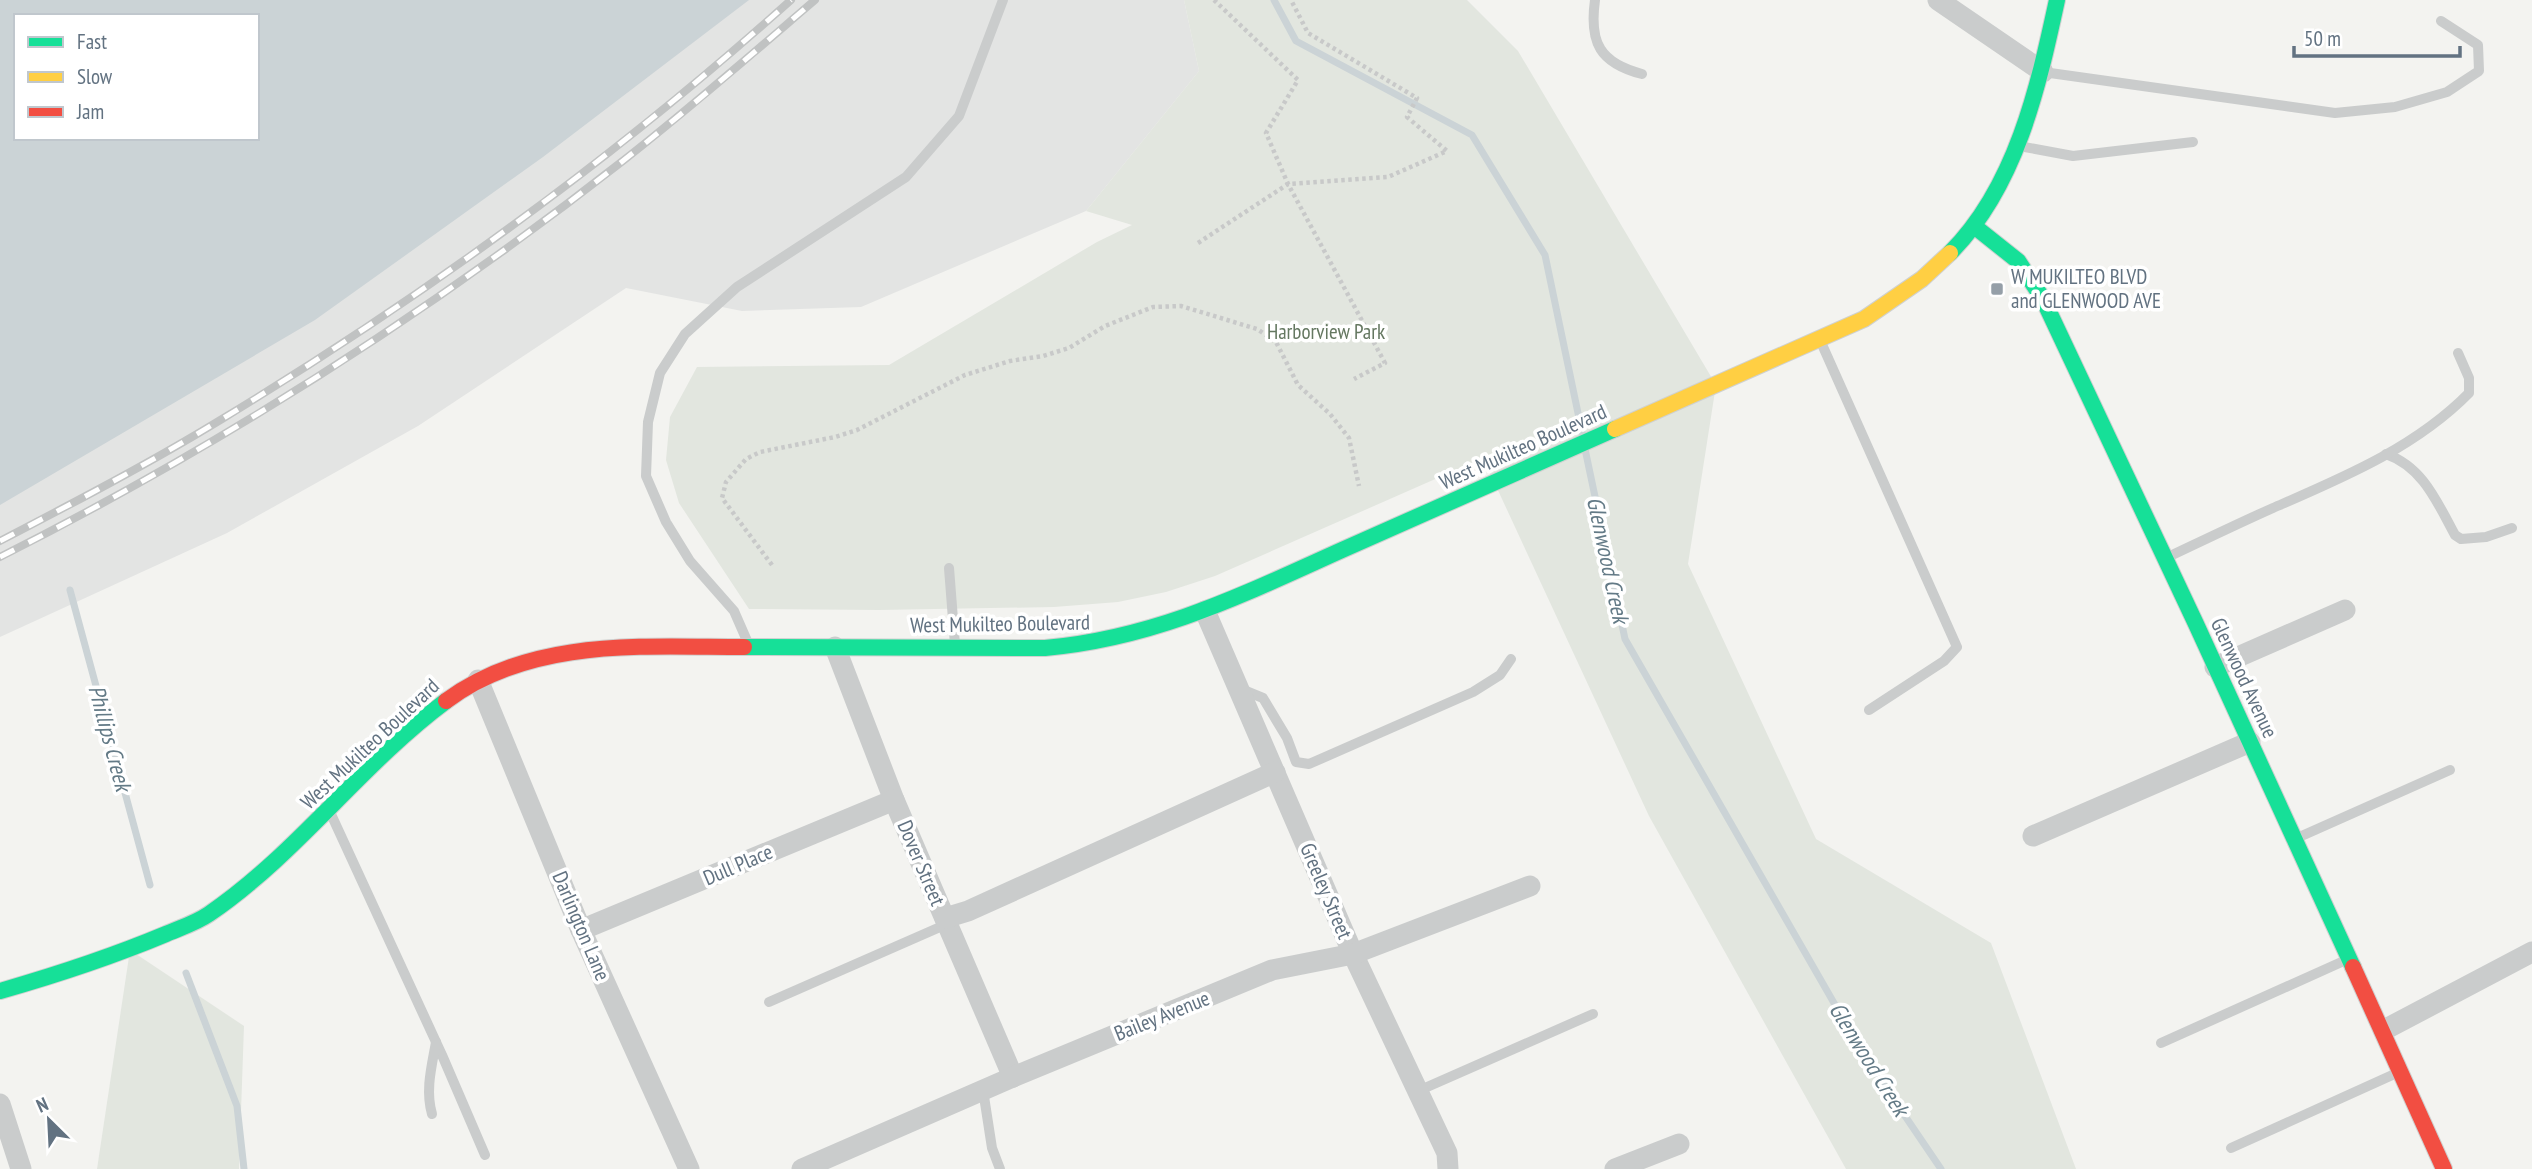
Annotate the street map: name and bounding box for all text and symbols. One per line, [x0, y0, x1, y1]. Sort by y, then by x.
legend [14, 14, 259, 140]
scale bar [2294, 14, 2460, 58]
text: 50 m [2304, 25, 2341, 52]
text: Fast [77, 28, 107, 55]
text: Slow [77, 63, 113, 90]
text: Jam [76, 98, 104, 125]
place label: W MUKILTEO BLVD and GLENWOOD AVE [2011, 263, 2161, 314]
marker: W MUKILTEO BLVD and GLENWOOD AVE [1989, 281, 2005, 297]
park label: Harborview Park [1267, 318, 1385, 345]
street label: West Mukilteo Boulevard [1435, 398, 1610, 495]
water label: Glenwood Creek [1581, 494, 1637, 629]
street label: West Mukilteo Boulevard [910, 608, 1090, 639]
street label: Glenwood Avenue [2205, 613, 2284, 742]
street label: West Mukilteo Boulevard [295, 672, 445, 815]
water label: Phillips Creek [82, 682, 139, 797]
street label: Dover Street [891, 816, 952, 910]
street label: Dull Place [699, 838, 777, 891]
street label: Greeley Street [1294, 839, 1359, 943]
street label: Darlington Lane [546, 867, 617, 984]
street label: Bailey Avenue [1110, 984, 1213, 1047]
water label: Glenwood Creek [1823, 997, 1917, 1124]
north arrow [14, 1085, 84, 1155]
text: N [33, 1091, 52, 1118]

